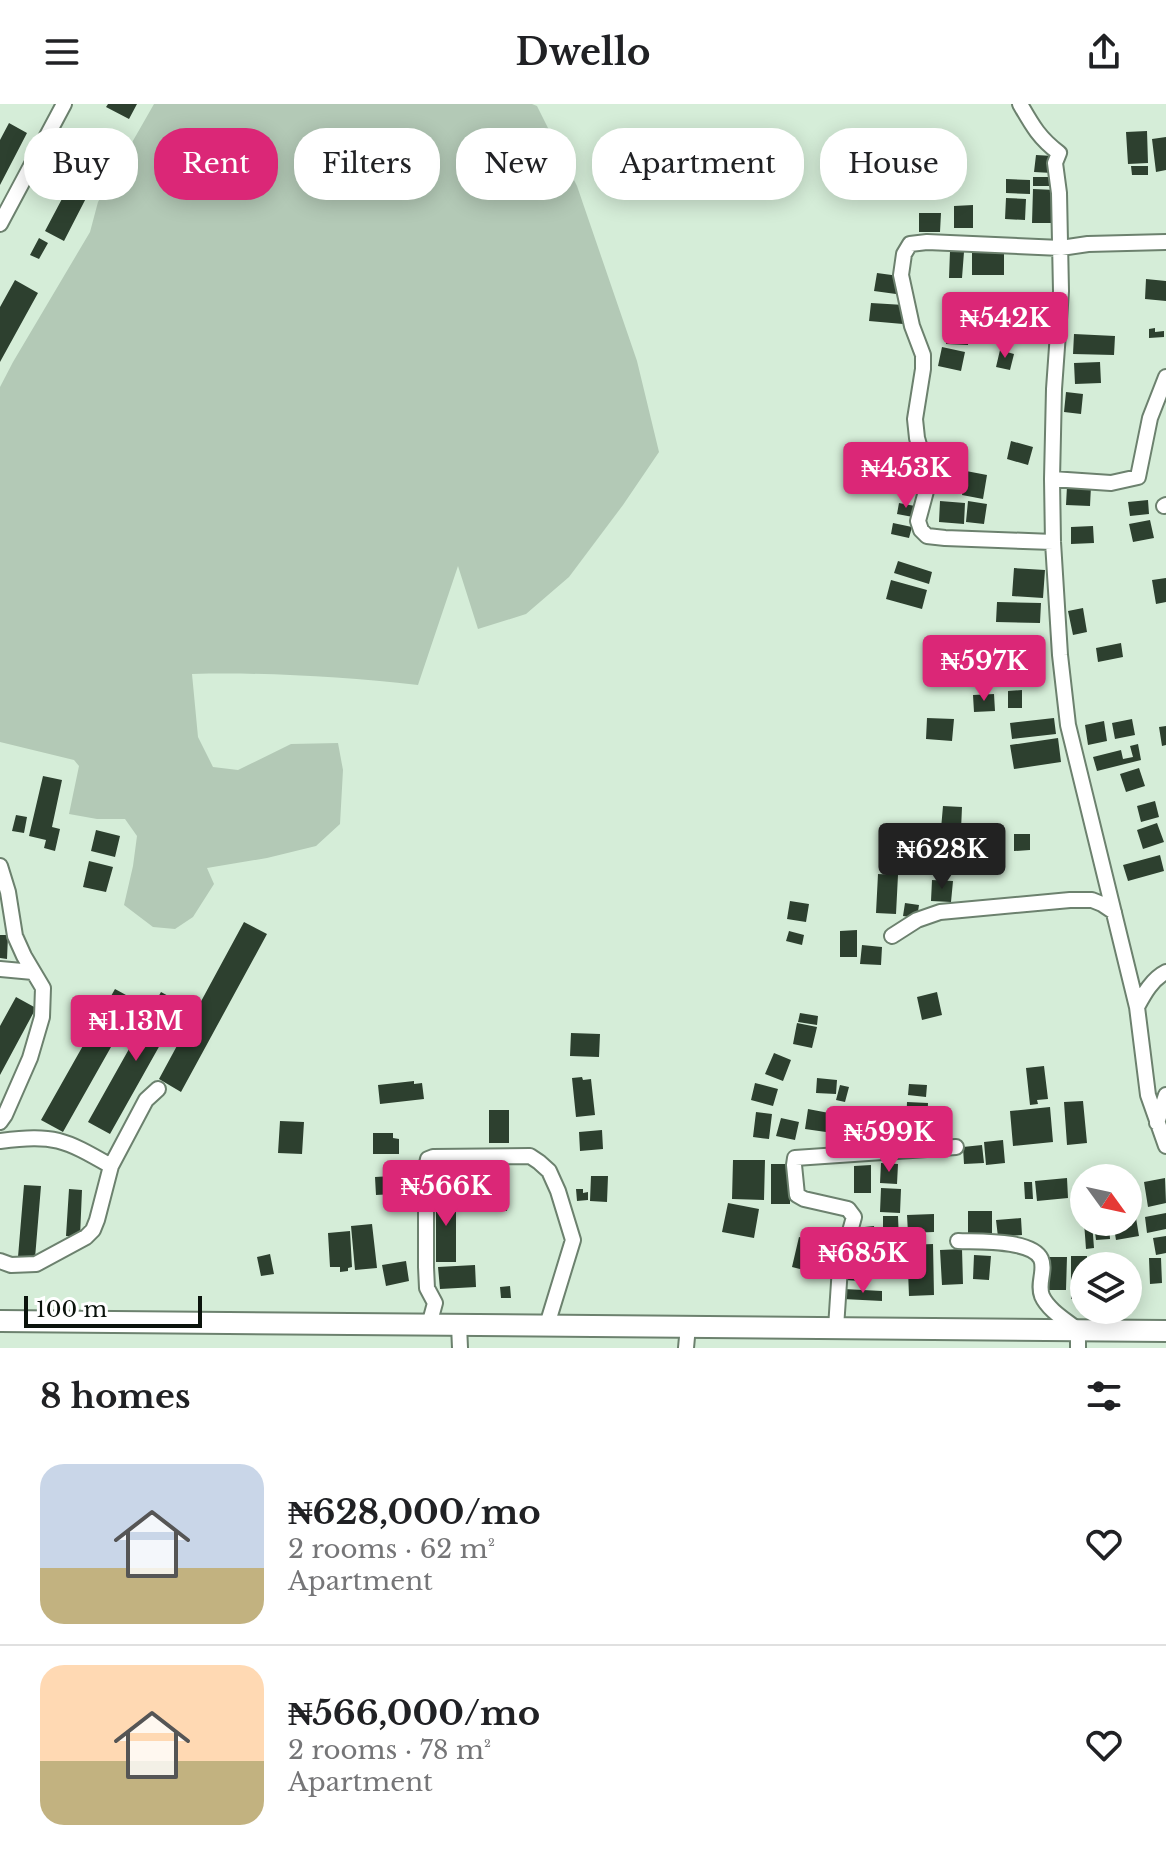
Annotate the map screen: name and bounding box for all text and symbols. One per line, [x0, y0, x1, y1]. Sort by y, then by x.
icon: menu [40, 30, 84, 74]
text: Dwello [516, 30, 650, 75]
icon: share [1082, 30, 1126, 74]
chip: Buy [24, 128, 138, 200]
chip: Rent [154, 128, 278, 200]
chip: Filters [294, 128, 440, 200]
chip: New [456, 128, 576, 200]
chip: Apartment [592, 128, 804, 200]
chip: House [820, 128, 967, 200]
pin: ₦542K [949, 292, 1061, 360]
text: ₦542K [960, 302, 1050, 334]
pin: ₦453K [850, 442, 962, 510]
text: ₦453K [861, 452, 951, 484]
pin: ₦597K [928, 635, 1040, 703]
text: ₦597K [941, 645, 1027, 677]
pin: ₦628K [886, 823, 998, 891]
text: ₦628K [896, 833, 988, 865]
pin: ₦1.13M [71, 995, 201, 1063]
text: ₦1.13M [89, 1005, 183, 1037]
pin: ₦599K [833, 1106, 945, 1174]
text: ₦599K [844, 1116, 934, 1148]
pin: ₦566K [390, 1160, 502, 1228]
north arrow [1070, 1164, 1142, 1236]
map controls [1070, 1164, 1142, 1324]
text: ₦566K [401, 1170, 491, 1202]
pin: ₦685K [807, 1227, 919, 1295]
text: ₦685K [818, 1237, 908, 1269]
button: layers [1070, 1252, 1142, 1324]
scale bar [24, 1292, 202, 1328]
text: 100 m [36, 1296, 107, 1323]
icon: filters [1082, 1374, 1126, 1418]
text: 8 homes [40, 1375, 191, 1417]
text: ₦628,000/mo [288, 1491, 541, 1533]
icon: home [104, 1496, 200, 1592]
icon: heart [1082, 1522, 1126, 1566]
text: 2 rooms · 62 m² [288, 1533, 495, 1565]
text: Apartment [288, 1565, 433, 1597]
text: ₦566,000/mo [288, 1692, 540, 1734]
icon: home [104, 1697, 200, 1793]
icon: heart [1082, 1723, 1126, 1767]
text: 2 rooms · 78 m² [288, 1734, 491, 1766]
text: Apartment [288, 1766, 433, 1798]

